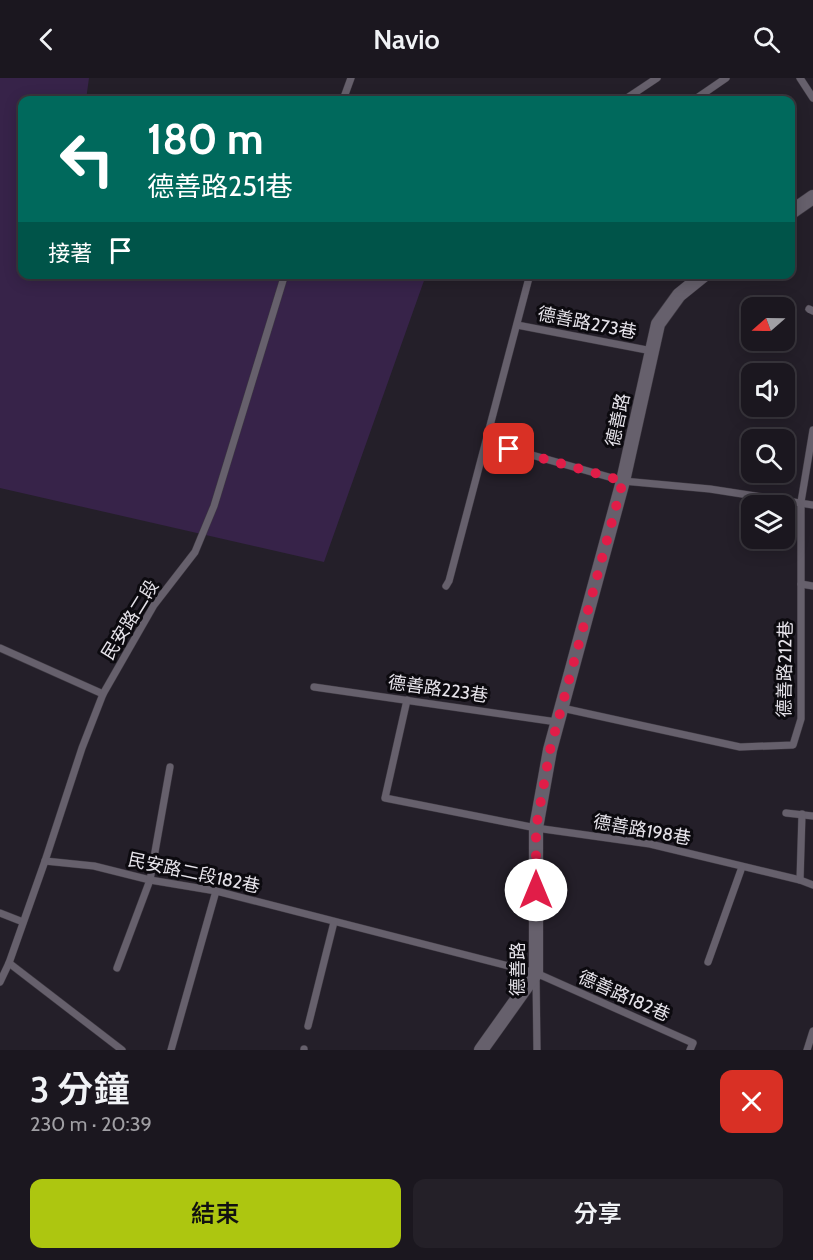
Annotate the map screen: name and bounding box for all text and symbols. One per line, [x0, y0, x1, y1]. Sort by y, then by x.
icon: back [30, 23, 63, 56]
text: Navio [373, 23, 440, 56]
icon: search [750, 23, 783, 56]
text: 180 m [147, 113, 263, 165]
icon: left [48, 120, 126, 198]
text: 德善路251巷 [147, 170, 293, 203]
icon: arrive [104, 234, 137, 267]
text: 接著 [48, 240, 92, 267]
north arrow [741, 297, 795, 351]
map controls [741, 297, 795, 549]
street label: 德善路273巷 [536, 303, 638, 343]
button: sound [741, 363, 795, 417]
street label: 德善路 [602, 391, 634, 449]
pin [483, 423, 534, 474]
button: search [741, 429, 795, 483]
icon: arrive [492, 432, 525, 465]
button: layers [741, 495, 795, 549]
street label: 民安路二段 [97, 576, 163, 664]
street label: 德善路212巷 [773, 620, 797, 718]
street label: 德善路223巷 [387, 671, 489, 707]
street label: 德善路198巷 [591, 811, 693, 849]
street label: 民安路二段182巷 [126, 848, 262, 898]
position arrow [504, 858, 568, 922]
street label: 德善路 [507, 942, 529, 996]
street label: 德善路182巷 [575, 966, 673, 1026]
text: 3 分鐘 [30, 1067, 130, 1111]
button: close [720, 1070, 783, 1133]
text: 230 m · 20:39 [30, 1112, 152, 1136]
button: 結束 [30, 1179, 401, 1248]
button: 分享 [413, 1179, 783, 1248]

